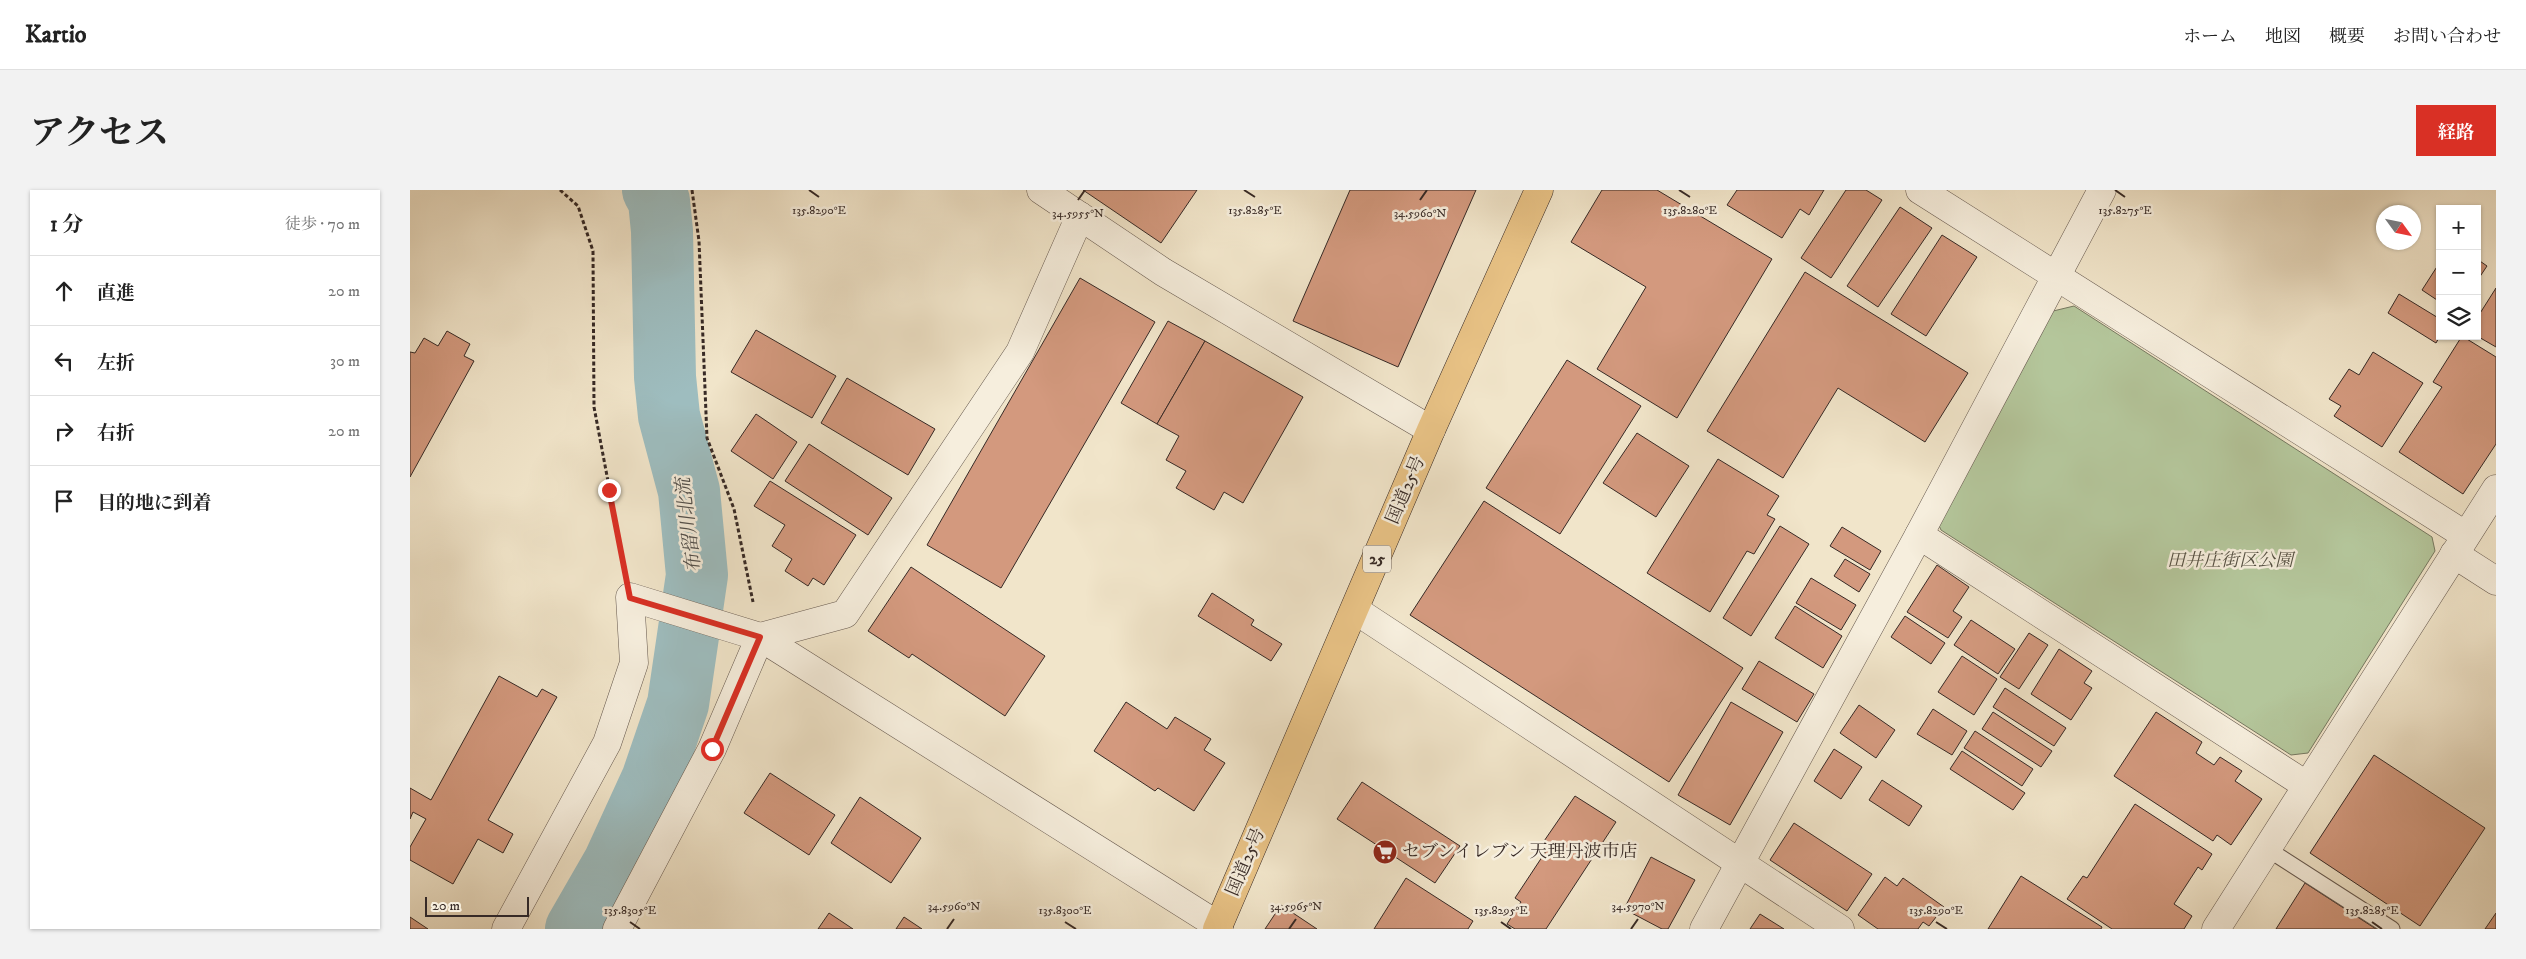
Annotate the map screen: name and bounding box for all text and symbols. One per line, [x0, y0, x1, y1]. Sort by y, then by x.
text: Kartio [25, 20, 87, 50]
text: ホーム [2183, 26, 2237, 48]
text: 地図 [2265, 26, 2301, 48]
text: 概要 [2329, 26, 2365, 48]
text: お問い合わせ [2393, 26, 2501, 48]
button: 経路 [2416, 105, 2496, 156]
text: アクセス [30, 112, 169, 156]
text: 135.8290°E [792, 203, 847, 218]
text: 135.8285°E [1228, 203, 1282, 218]
text: 135.8280°E [1663, 203, 1718, 218]
text: 135.8275°E [2098, 203, 2152, 218]
north arrow [2376, 205, 2421, 250]
map controls [2436, 205, 2481, 340]
button: + [2436, 205, 2481, 250]
text: 34.5955°N [1052, 206, 1104, 221]
text: 34.5960°N [1394, 206, 1447, 221]
text: 1 分 [50, 212, 83, 238]
text: 徒歩 · 70 m [285, 214, 360, 234]
button: − [2436, 250, 2481, 295]
icon: ahead [50, 277, 78, 305]
text: 20 m [328, 281, 360, 301]
text: 直進 [97, 282, 135, 305]
button: layers [2436, 295, 2481, 340]
icon: left [50, 347, 78, 375]
text: 30 m [330, 351, 360, 371]
text: 左折 [97, 352, 135, 375]
icon: right [50, 417, 78, 445]
text: 20 m [328, 421, 360, 441]
text: 右折 [97, 422, 135, 445]
street label: 国道25号 [1382, 453, 1430, 527]
water label: 布留川北流 [671, 473, 706, 574]
route end [598, 479, 621, 502]
icon: arrive [50, 487, 78, 515]
text: 目的地に到着 [97, 492, 211, 515]
road number: 25 [1363, 546, 1391, 572]
park label: 田井庄街区公園 [2167, 550, 2296, 572]
route start [701, 738, 724, 761]
street label: 国道25号 [1222, 825, 1270, 899]
supermarket icon: セブンイレブン 天理丹波市店 [1372, 839, 1398, 865]
place label: セブンイレブン 天理丹波市店 [1402, 841, 1638, 863]
scale bar [425, 894, 529, 917]
text: 20 m [432, 897, 460, 915]
text: 34.5960°N [928, 899, 981, 914]
text: 34.5965°N [1270, 899, 1322, 914]
text: 34.5970°N [1612, 899, 1665, 914]
text: 135.8305°E [604, 903, 657, 918]
text: 135.8300°E [1038, 903, 1092, 918]
text: 135.8295°E [1474, 903, 1528, 918]
text: 135.8290°E [1909, 903, 1964, 918]
text: 135.8285°E [2345, 903, 2399, 918]

